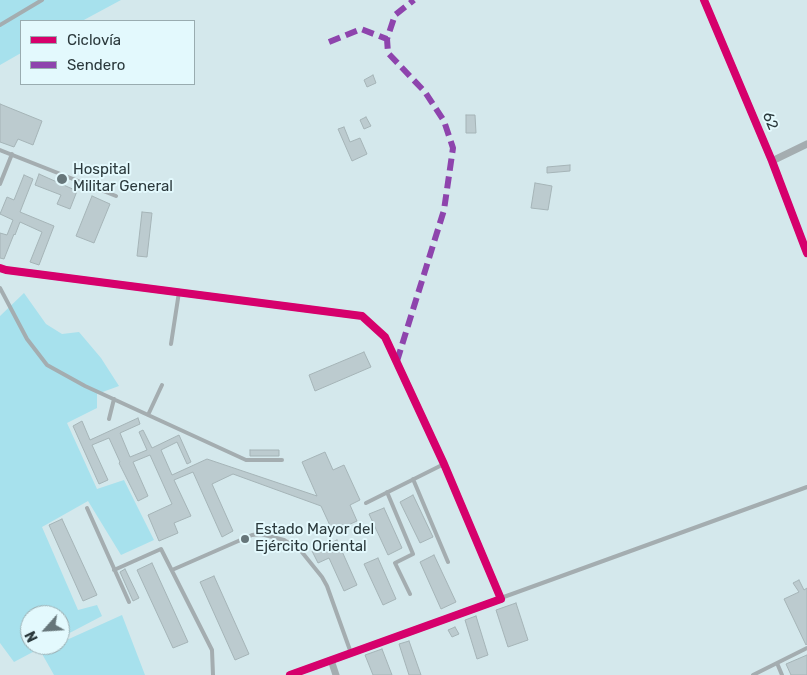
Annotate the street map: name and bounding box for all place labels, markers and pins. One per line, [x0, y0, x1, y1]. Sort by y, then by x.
place label: Hospital Militar General [73, 161, 173, 196]
marker: Hospital Militar General [55, 172, 69, 186]
place label: Estado Mayor del Ejército Oriental [255, 521, 374, 556]
marker: Estado Mayor del Ejército Oriental [239, 533, 251, 545]

